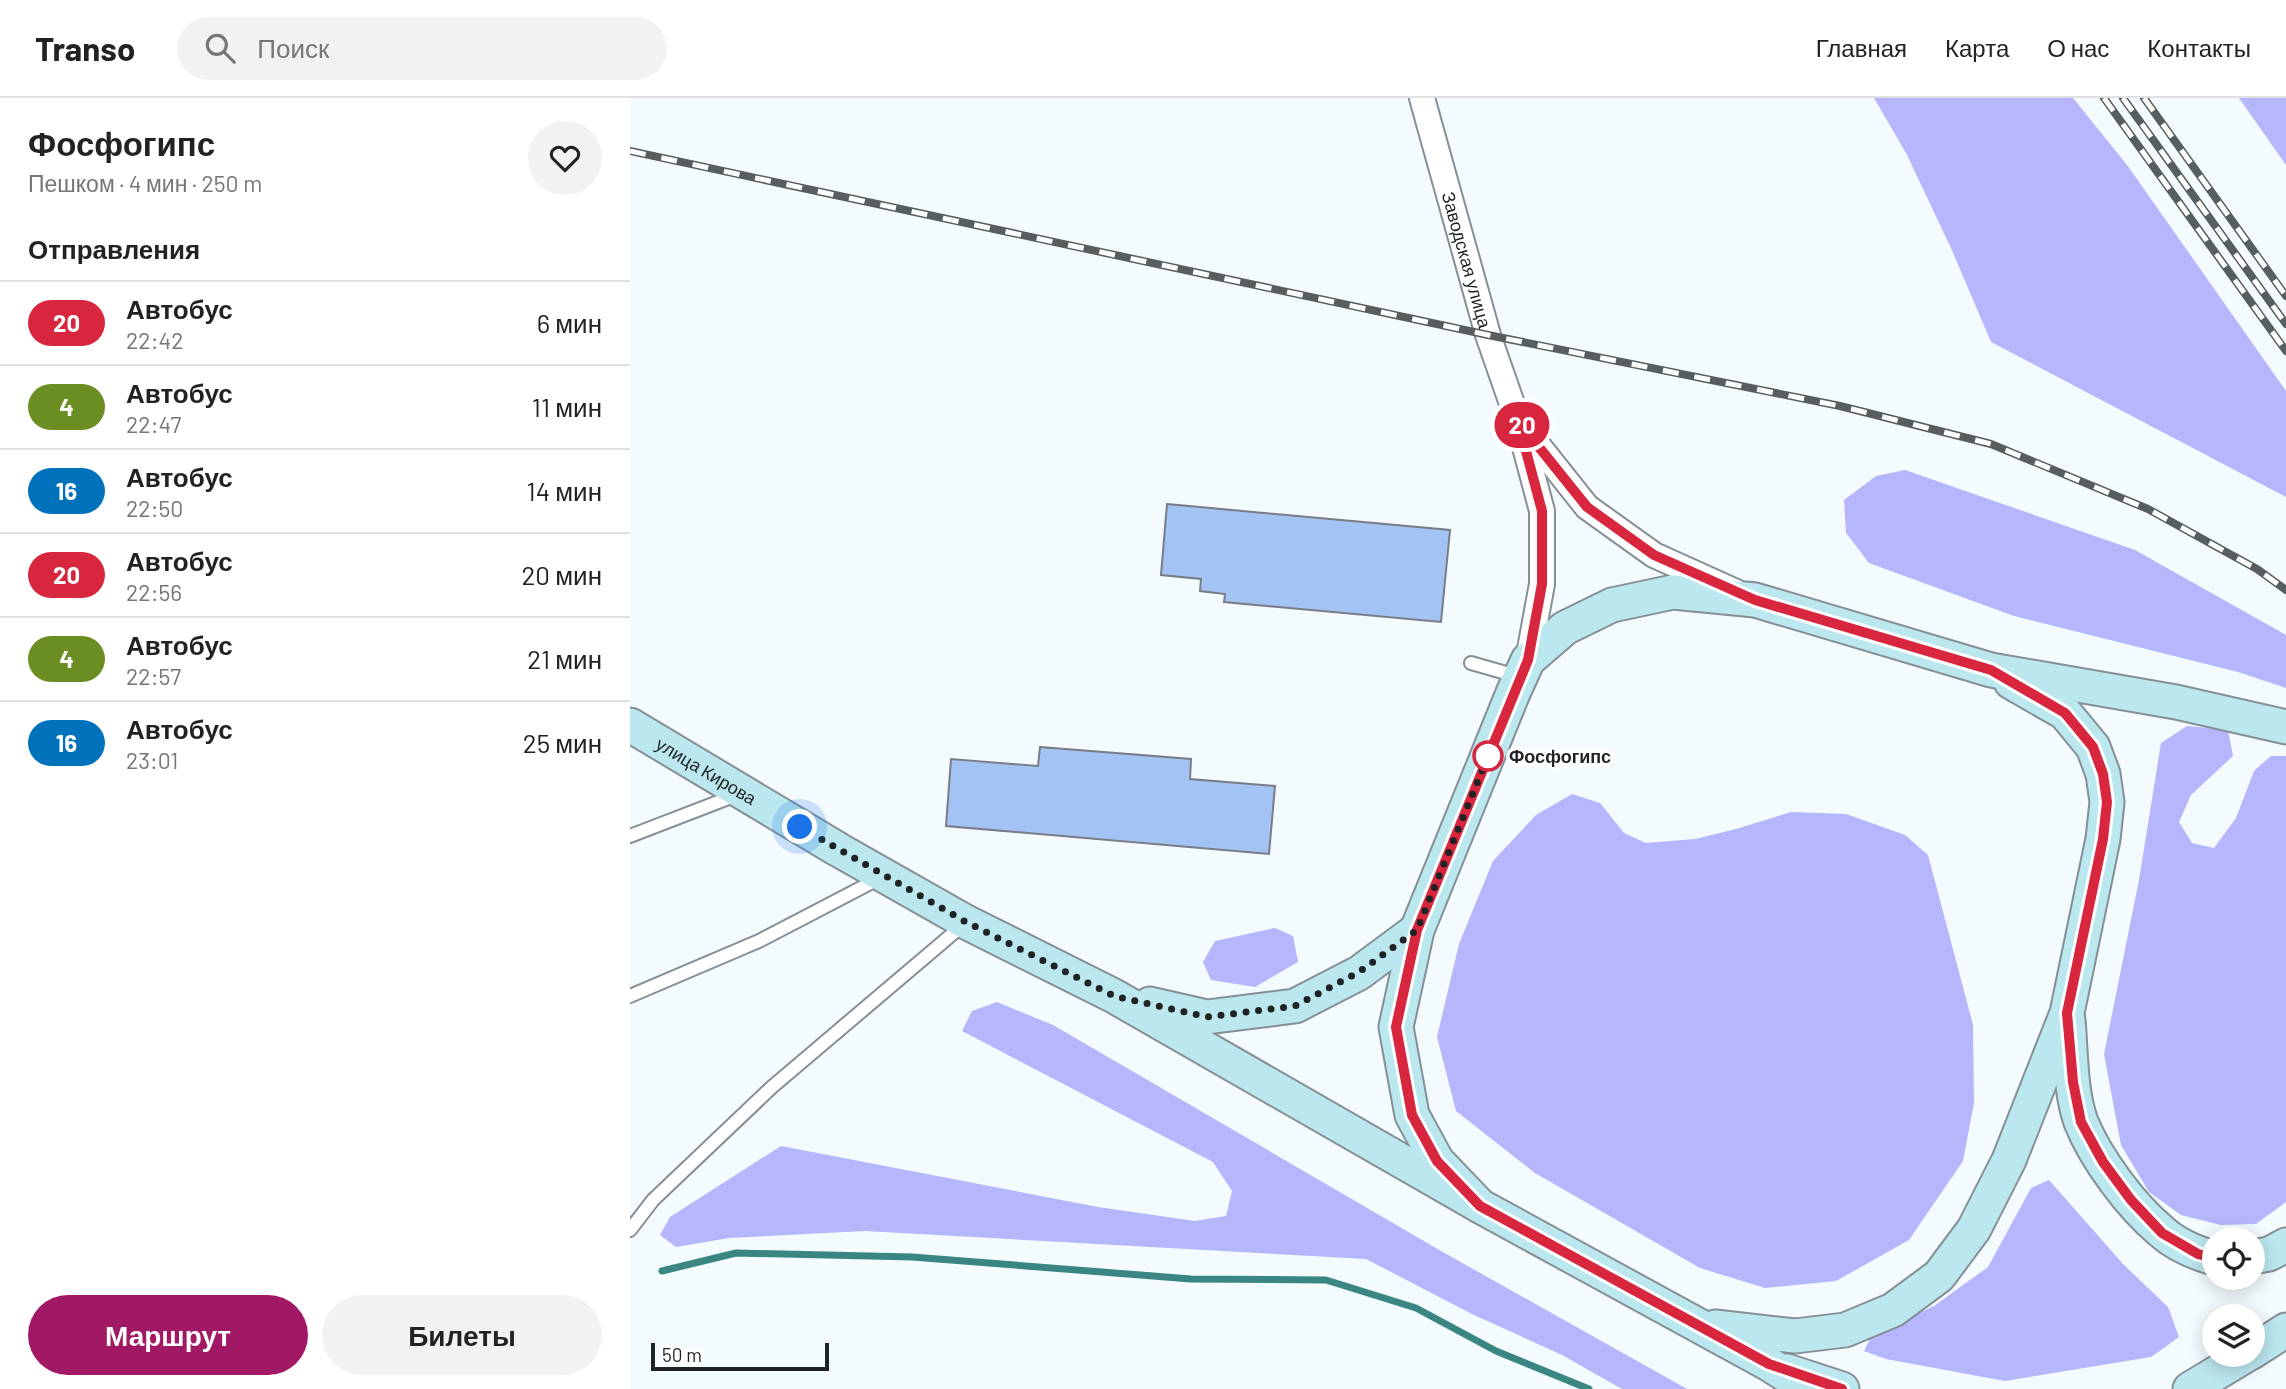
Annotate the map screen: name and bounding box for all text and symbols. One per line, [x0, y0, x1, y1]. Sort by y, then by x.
search box [177, 17, 667, 80]
text: Transo [35, 28, 135, 68]
icon: search [201, 29, 239, 67]
text: Поиск [257, 32, 329, 63]
text: Главная [1816, 33, 1907, 62]
text: Карта [1945, 33, 2009, 62]
text: О нас [2047, 33, 2109, 62]
text: Контакты [2147, 33, 2251, 62]
button: heart [528, 121, 602, 195]
text: Фосфогипс [28, 123, 215, 163]
text: Пешком · 4 мин · 250 m [28, 169, 262, 197]
street label: Заводская улица [1438, 189, 1497, 331]
text: Отправления [28, 233, 200, 264]
text: Автобус [126, 293, 233, 324]
text: 6 мин [537, 307, 602, 338]
text: 20 [53, 308, 80, 337]
text: 22:42 [126, 326, 183, 354]
text: Автобус [126, 377, 233, 408]
text: 11 мин [532, 391, 602, 422]
text: 4 [59, 392, 74, 421]
line badge: 20 [1490, 402, 1554, 448]
text: 22:47 [126, 410, 181, 438]
text: 20 [1508, 410, 1536, 439]
text: Автобус [126, 461, 233, 492]
text: 14 мин [527, 475, 602, 506]
text: 16 [56, 476, 77, 505]
text: 22:50 [126, 494, 183, 522]
text: Автобус [126, 545, 233, 576]
text: 20 мин [521, 559, 602, 590]
text: 20 [53, 560, 80, 589]
text: 22:56 [126, 578, 182, 606]
text: Автобус [126, 629, 233, 660]
text: 21 мин [527, 643, 602, 674]
text: 4 [59, 644, 74, 673]
text: 22:57 [126, 662, 181, 690]
text: Автобус [126, 713, 233, 744]
text: 25 мин [523, 727, 602, 758]
text: 16 [56, 728, 77, 757]
street label: улица Кирова [652, 732, 761, 810]
marker: Фосфогипс [1473, 741, 1503, 771]
place label: Фосфогипс [1509, 745, 1611, 767]
text: 23:01 [126, 746, 178, 774]
your location [782, 809, 817, 844]
map controls [2202, 1227, 2265, 1367]
button: locate [2202, 1227, 2265, 1290]
button: Маршрут [28, 1295, 308, 1375]
button: Билеты [322, 1295, 602, 1375]
button: layers [2202, 1304, 2265, 1367]
scale bar [651, 1340, 830, 1372]
text: 50 m [662, 1343, 702, 1366]

